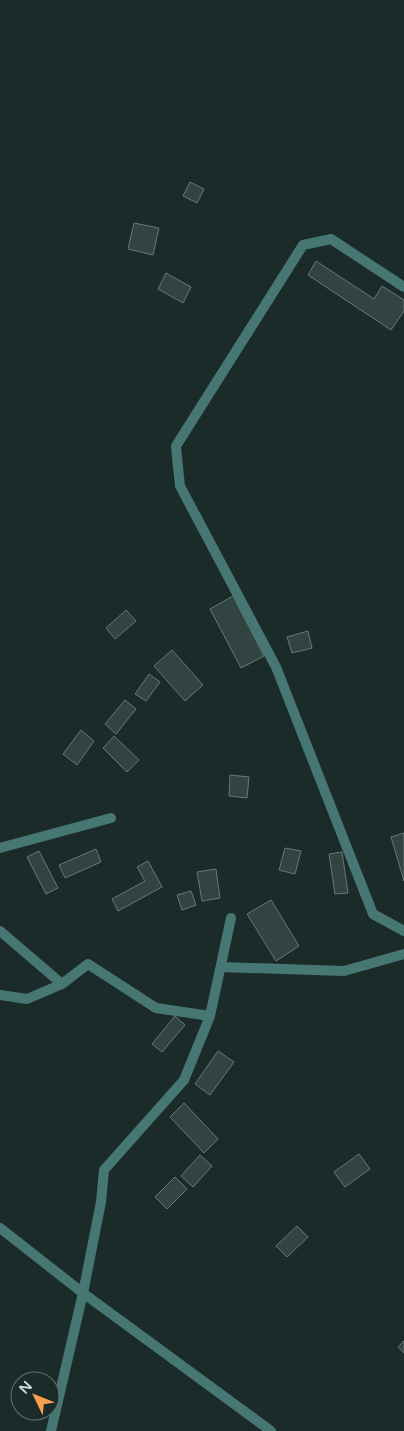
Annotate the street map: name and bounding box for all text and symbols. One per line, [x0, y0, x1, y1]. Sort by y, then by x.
north arrow [10, 1371, 60, 1421]
text: N [16, 1378, 36, 1397]

